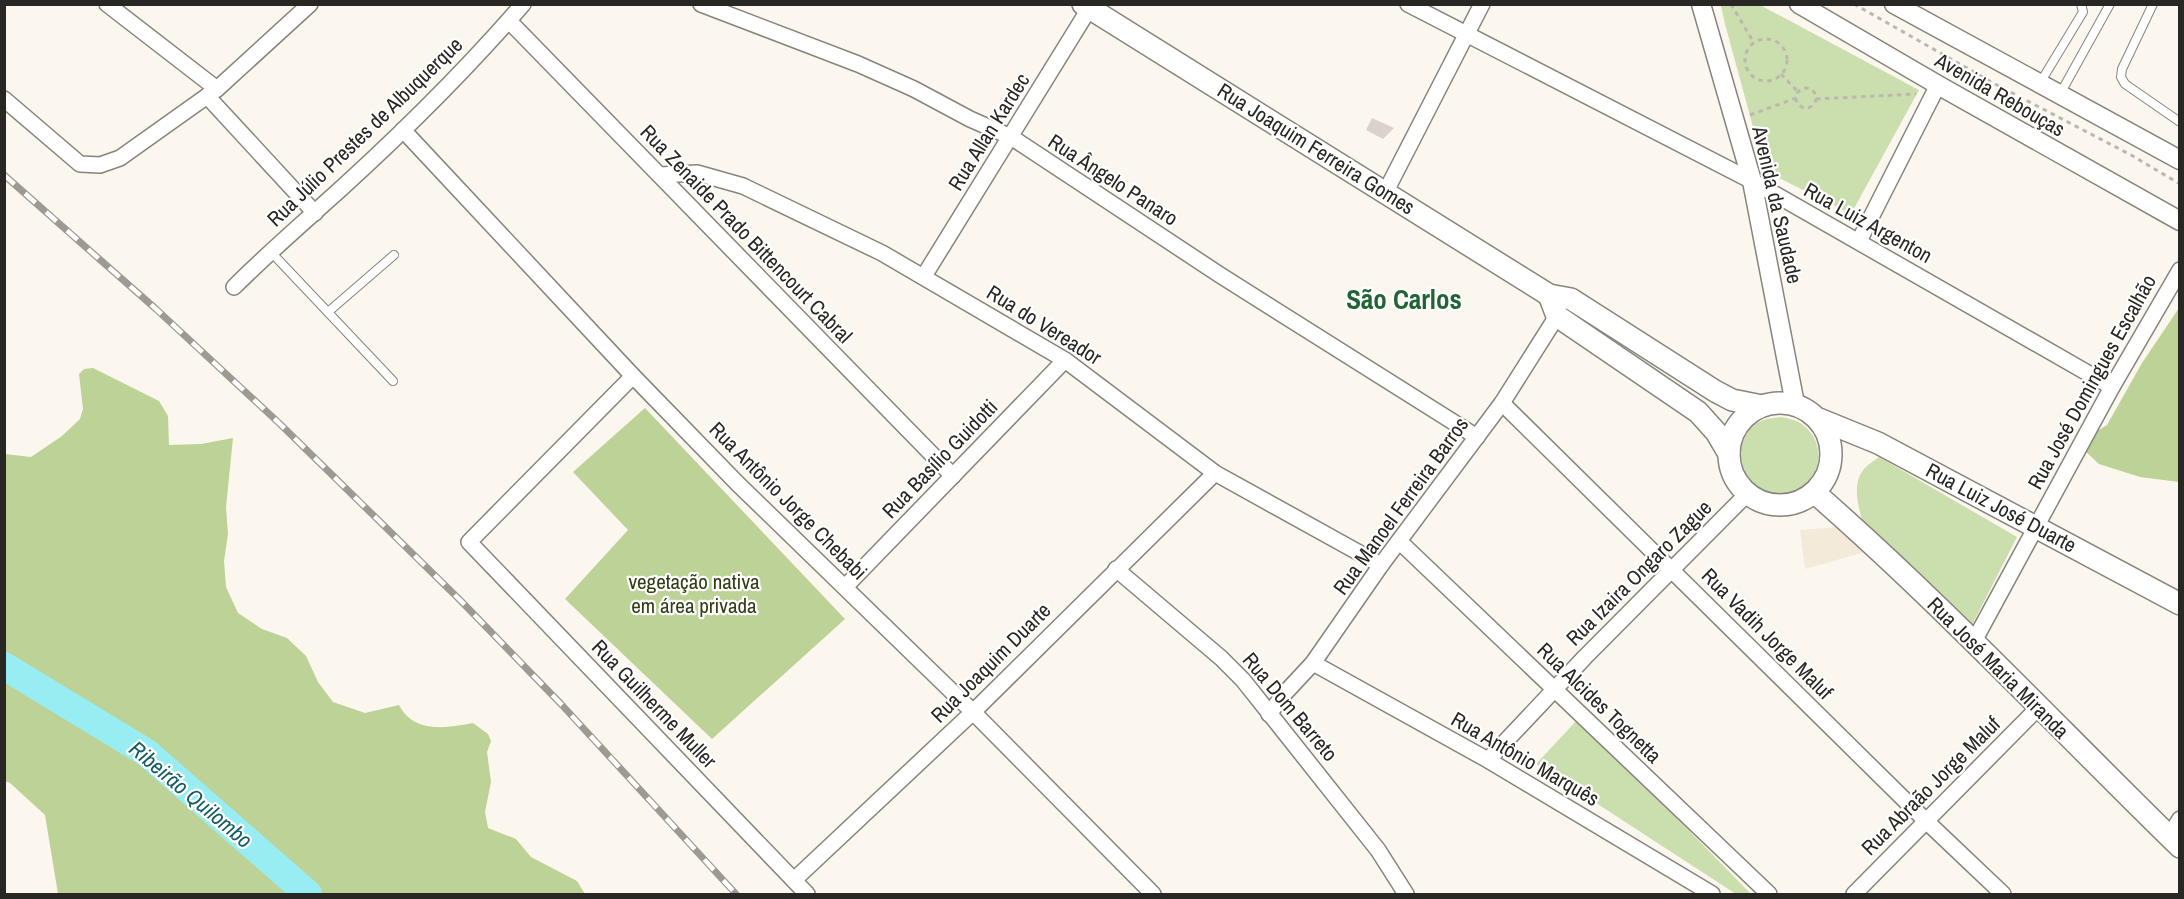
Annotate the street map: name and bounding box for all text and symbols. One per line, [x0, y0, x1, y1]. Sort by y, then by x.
street label: Rua Júlio Prestes de Albuquerque [261, 30, 469, 233]
street label: Avenida Rebouças [1929, 45, 2070, 143]
street label: Rua Allan Kardec [941, 68, 1036, 196]
street label: Rua Joaquim Ferreira Gomes [1212, 76, 1421, 221]
street label: Rua Zenaide Prado Bittencourt Cabral [634, 118, 859, 349]
street label: Avenida da Saudade [1745, 122, 1810, 286]
street label: Rua Ângelo Panaro [1043, 127, 1184, 232]
street label: Rua Luiz Argenton [1799, 175, 1938, 270]
street label: Rua José Domingues Escalhão [2020, 269, 2163, 494]
street label: Rua do Vereador [981, 278, 1107, 372]
district label: São Carlos [1346, 281, 1462, 317]
street label: Rua Basílio Guidotti [875, 393, 1004, 525]
street label: Rua Manoel Ferreira Barros [1326, 411, 1475, 601]
street label: Rua Antônio Jorge Chebabi [703, 415, 874, 586]
street label: Rua Luiz José Duarte [1921, 456, 2082, 559]
street label: Rua Izaira Ongaro Zague [1559, 493, 1718, 652]
street label: Rua Vadih Jorge Maluf [1695, 562, 1840, 706]
park label: vegetação nativa em área privada [628, 567, 760, 620]
street label: Rua José Maria Miranda [1921, 590, 2076, 745]
street label: Rua Joaquim Duarte [924, 596, 1057, 729]
street label: Rua Guilherme Muller [585, 633, 723, 774]
street label: Rua Alcides Tognetta [1531, 636, 1668, 770]
street label: Rua Dom Barreto [1236, 646, 1345, 767]
street label: Rua Antônio Marquês [1446, 704, 1605, 813]
street label: Rua Abraão Jorge Maluf [1855, 710, 2007, 862]
water label: Ribeirão Quilombo [123, 734, 259, 854]

